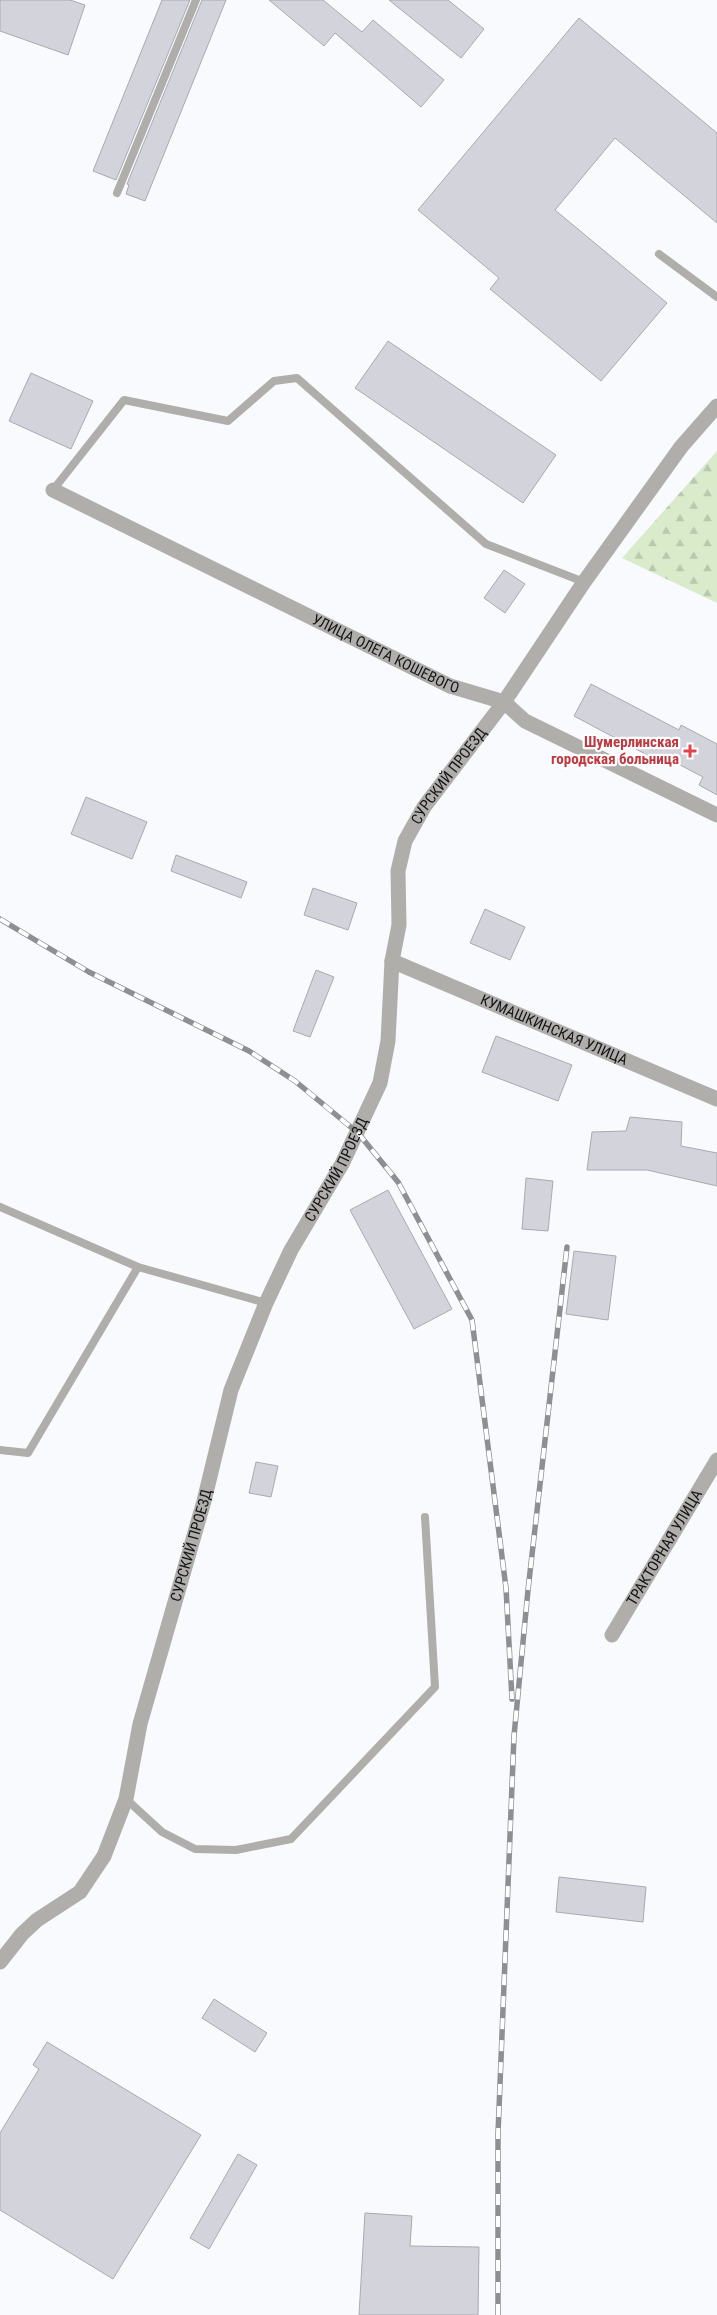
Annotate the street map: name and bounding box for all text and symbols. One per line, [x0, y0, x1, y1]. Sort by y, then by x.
street label: УЛИЦА ОЛЕГА КОШЕВОГО [309, 610, 461, 697]
street label: СУРСКИЙ ПРОЕЗД [407, 724, 490, 827]
place label: Шумерлинская городская больница [551, 733, 679, 768]
marker: Шумерлинская городская больница [683, 744, 697, 758]
street label: КУМАШКИНСКАЯ УЛИЦА [478, 991, 631, 1069]
street label: СУРСКИЙ ПРОЕЗД [301, 1115, 372, 1225]
street label: ТРАКТОРНАЯ УЛИЦА [623, 1486, 706, 1609]
street label: СУРСКИЙ ПРОЕЗД [167, 1487, 216, 1603]

